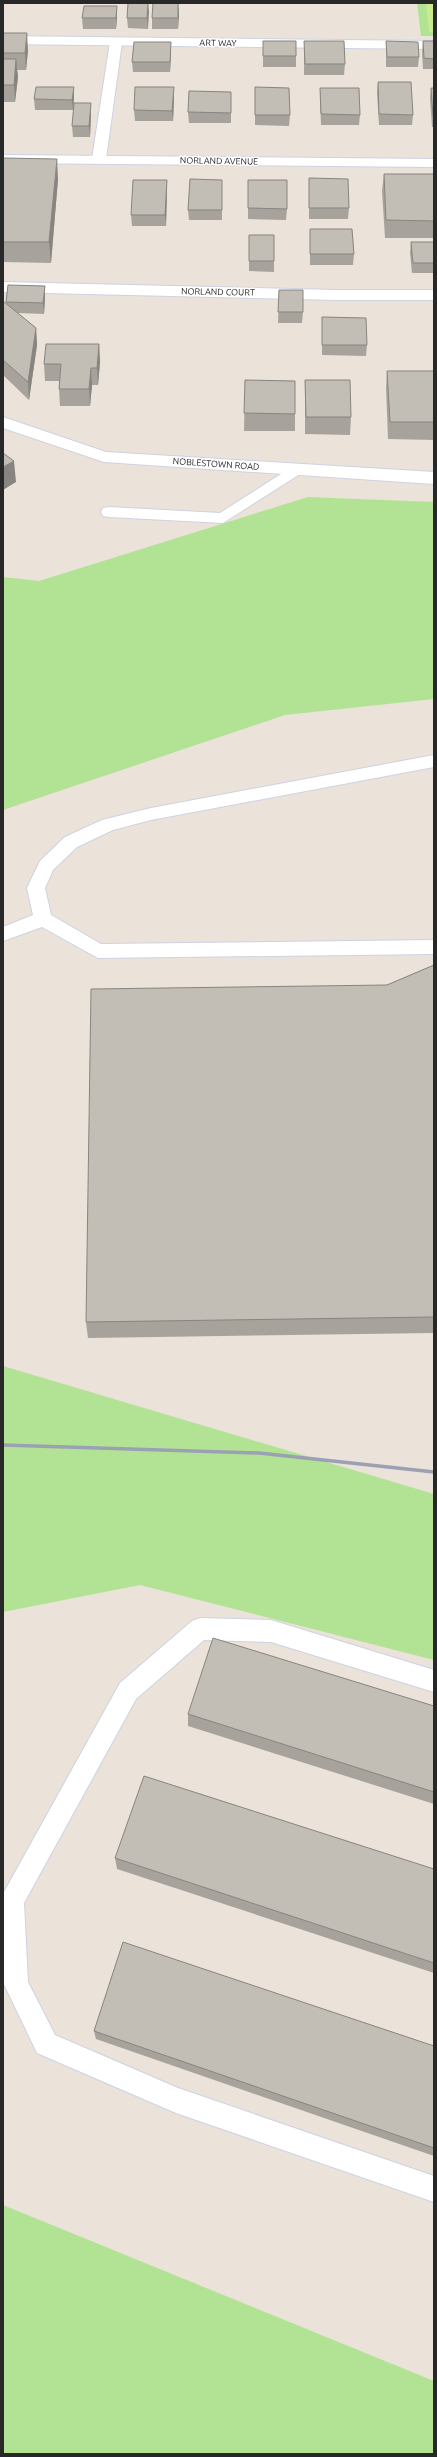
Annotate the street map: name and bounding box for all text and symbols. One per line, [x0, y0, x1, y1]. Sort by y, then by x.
street label: ART WAY [199, 38, 237, 48]
street label: NORLAND AVENUE [180, 155, 258, 167]
street label: NORLAND COURT [181, 286, 255, 298]
street label: NOBLESTOWN ROAD [172, 456, 260, 472]

